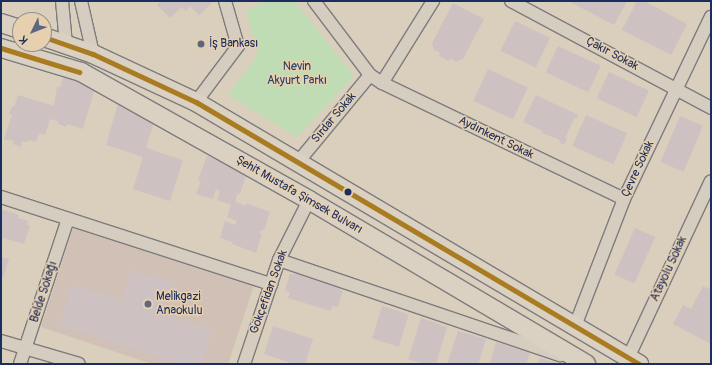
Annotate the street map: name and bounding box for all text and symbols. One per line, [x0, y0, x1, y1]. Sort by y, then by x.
north arrow [12, 12, 52, 52]
text: K [17, 33, 31, 47]
street label: Çakır Sokak [583, 34, 641, 74]
place label: İş Bankası [209, 37, 258, 51]
marker: İş Bankası [196, 39, 206, 49]
park label: Nevin Akyurt Parkı [267, 60, 327, 88]
street label: Sırdar Sokak [309, 90, 359, 146]
street label: Aydınkent Sokak [456, 114, 536, 162]
street label: Çevre Sokak [619, 139, 657, 199]
street label: Şehit Mustafa Şimsek Bulvarı [233, 153, 365, 237]
unlabelled marker [343, 187, 353, 197]
street label: Atayolu Sokak [648, 234, 690, 304]
street label: Gökçefidan Sokak [247, 248, 291, 336]
street label: Belde Sokağı [27, 260, 61, 324]
place label: Melikgazi Anaokulu [156, 290, 203, 318]
marker: Melikgazi Anaokulu [143, 299, 153, 309]

